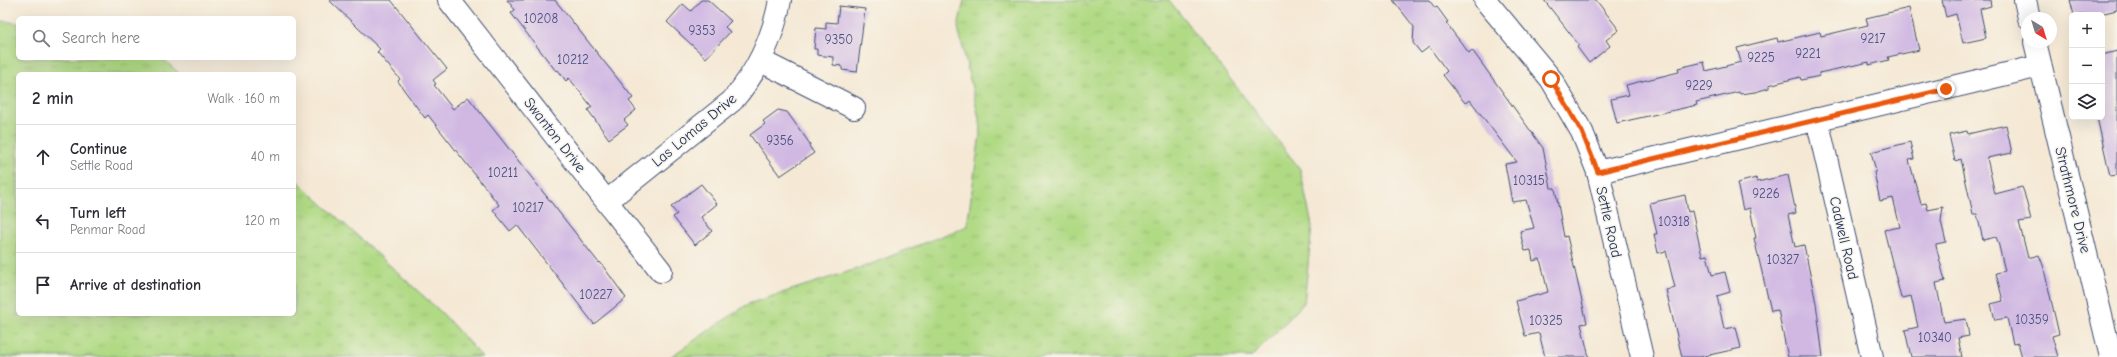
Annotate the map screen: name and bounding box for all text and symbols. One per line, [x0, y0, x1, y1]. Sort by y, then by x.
house number: 10208 [524, 11, 559, 26]
north arrow [2021, 12, 2057, 48]
map controls [2069, 12, 2105, 120]
button: + [2069, 12, 2105, 48]
search box [16, 16, 296, 60]
house number: 9353 [688, 23, 716, 38]
icon: search [30, 27, 52, 49]
text: Search here [62, 29, 140, 47]
house number: 9217 [1861, 31, 1886, 46]
house number: 9350 [825, 32, 853, 47]
house number: 9221 [1795, 46, 1821, 61]
button: − [2069, 48, 2105, 84]
house number: 9225 [1747, 50, 1775, 65]
house number: 10212 [557, 52, 589, 67]
route start [1542, 70, 1560, 88]
house number: 9229 [1685, 78, 1713, 93]
route end [1937, 80, 1955, 98]
button: layers [2069, 84, 2105, 120]
text: 2 min [32, 89, 73, 108]
street label: Las Lomas Drive [648, 89, 740, 171]
text: Walk · 160 m [208, 91, 280, 106]
street label: Swanton Drive [520, 94, 590, 177]
house number: 9356 [766, 133, 794, 148]
text: Continue [70, 140, 127, 158]
street label: Strathmore Drive [2051, 145, 2095, 256]
icon: ahead [32, 146, 54, 168]
text: 40 m [251, 149, 280, 164]
text: Settle Road [70, 158, 133, 173]
house number: 10211 [488, 165, 518, 180]
house number: 10315 [1513, 173, 1545, 188]
street label: Settle Road [1592, 185, 1626, 259]
house number: 9226 [1752, 186, 1780, 201]
street label: Cadwell Road [1826, 195, 1862, 281]
house number: 10217 [512, 200, 544, 215]
text: Turn left [70, 204, 126, 222]
icon: left [32, 210, 54, 232]
text: 120 m [245, 213, 280, 228]
house number: 10318 [1658, 214, 1690, 229]
text: Penmar Road [70, 222, 145, 237]
house number: 10327 [1767, 252, 1799, 267]
icon: arrive [32, 274, 54, 296]
text: Arrive at destination [70, 276, 201, 294]
house number: 10227 [580, 287, 612, 302]
house number: 10359 [2015, 312, 2049, 327]
house number: 10325 [1529, 313, 1563, 328]
house number: 10340 [1918, 330, 1952, 345]

